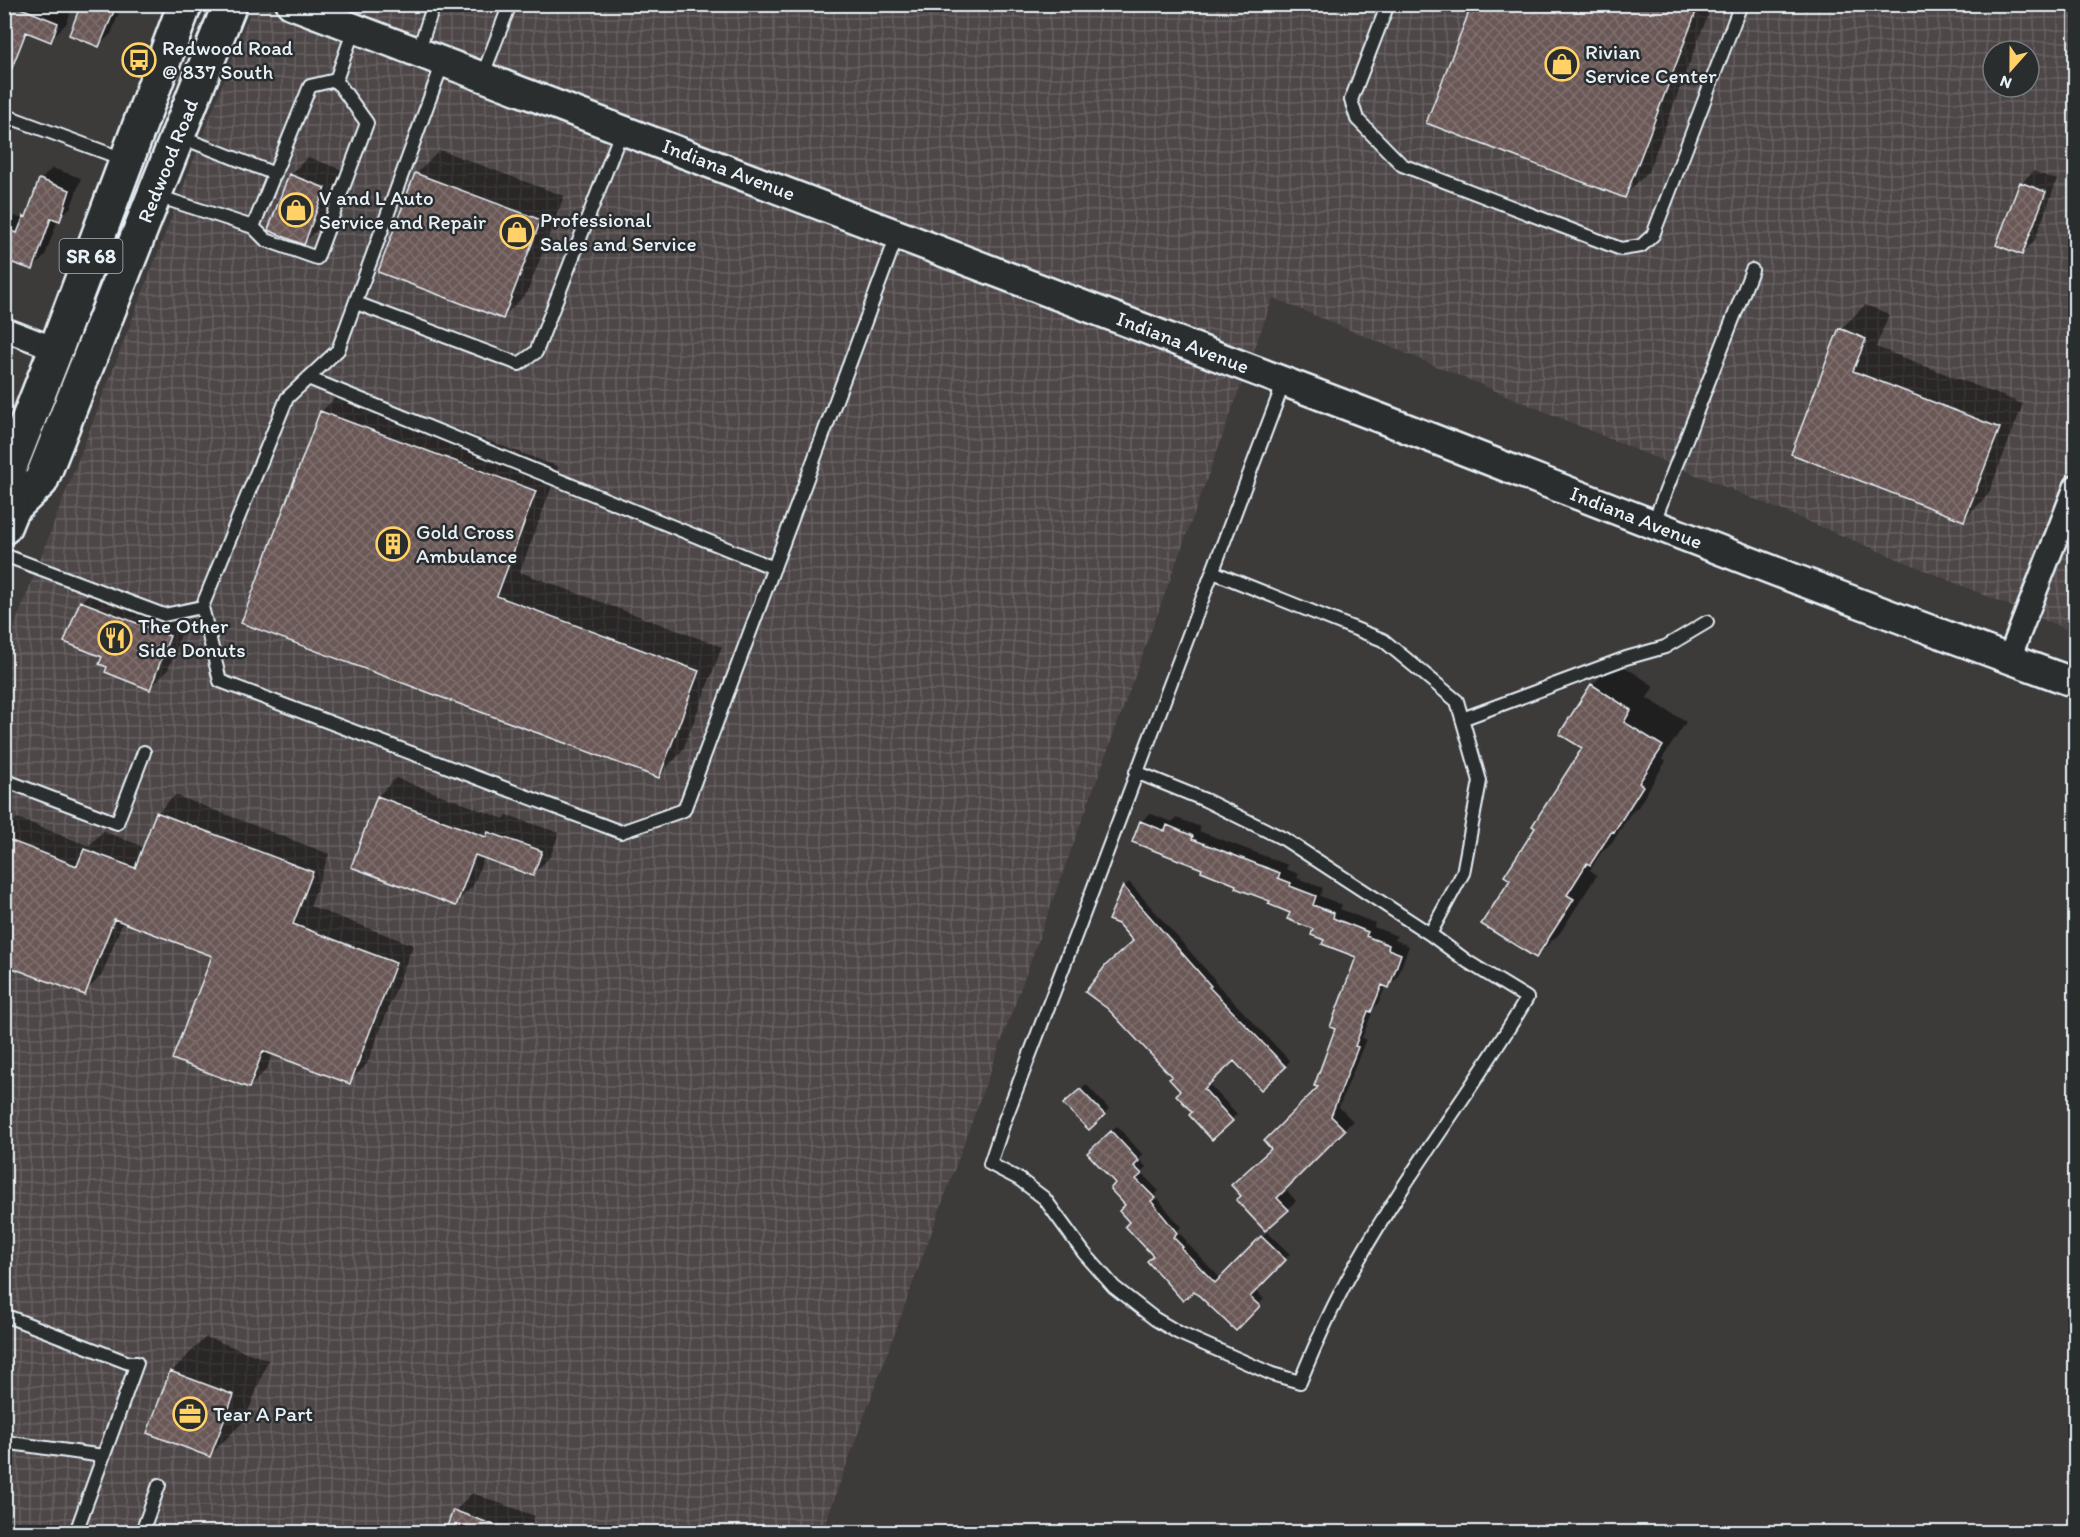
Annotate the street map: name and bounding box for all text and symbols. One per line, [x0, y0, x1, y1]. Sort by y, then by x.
place label: Redwood Road @ 837 South [162, 35, 294, 84]
place label: Rivian Service Center [1585, 39, 1717, 88]
north arrow [1981, 39, 2041, 99]
bus stop icon: Redwood Road @ 837 South [121, 42, 157, 78]
shop icon: Rivian Service Center [1544, 46, 1580, 82]
text: N [1997, 72, 2014, 93]
street label: Redwood Road [132, 95, 203, 226]
street label: Indiana Avenue [659, 133, 799, 206]
place label: V and L Auto Service and Repair [319, 185, 487, 234]
shop icon: V and L Auto Service and Repair [278, 192, 314, 228]
place label: Professional Sales and Service [540, 207, 697, 256]
shop icon: Professional Sales and Service [499, 214, 535, 250]
road number: SR 68 [60, 239, 122, 273]
street label: Indiana Avenue [1113, 305, 1253, 379]
street label: Indiana Avenue [1567, 480, 1706, 554]
place label: Gold Cross Ambulance [416, 519, 517, 568]
building icon: Gold Cross Ambulance [375, 526, 411, 562]
place label: The Other Side Donuts [138, 613, 245, 662]
restaurant icon: The Other Side Donuts [97, 620, 133, 656]
office icon: Tear A Part [172, 1396, 208, 1432]
place label: Tear A Part [213, 1401, 313, 1426]

